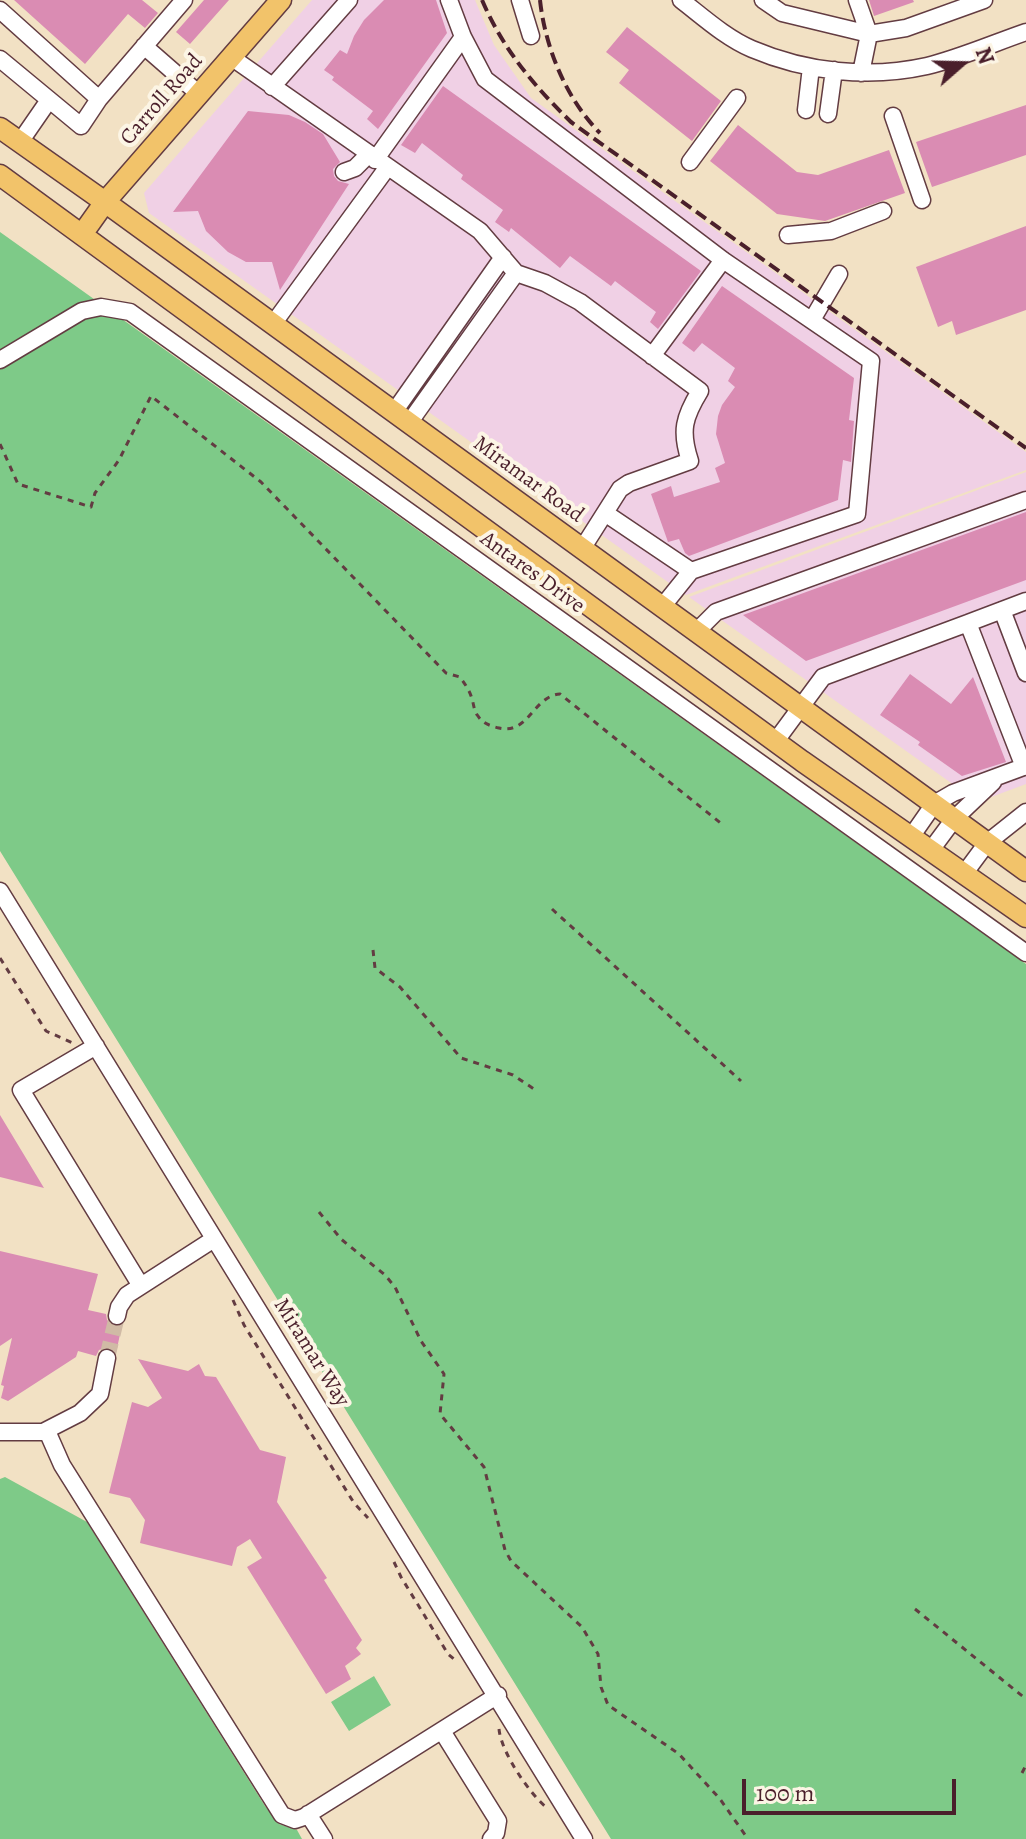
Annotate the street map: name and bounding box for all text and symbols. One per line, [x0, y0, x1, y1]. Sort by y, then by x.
north arrow [922, 24, 1002, 104]
text: N [968, 43, 1001, 68]
street label: Carroll Road [115, 49, 209, 151]
street label: Miramar Road [468, 431, 588, 529]
street label: Antares Drive [475, 526, 589, 620]
street label: Miramar Way [267, 1294, 355, 1412]
scale bar [746, 1763, 960, 1813]
text: 100 m [756, 1777, 815, 1809]

